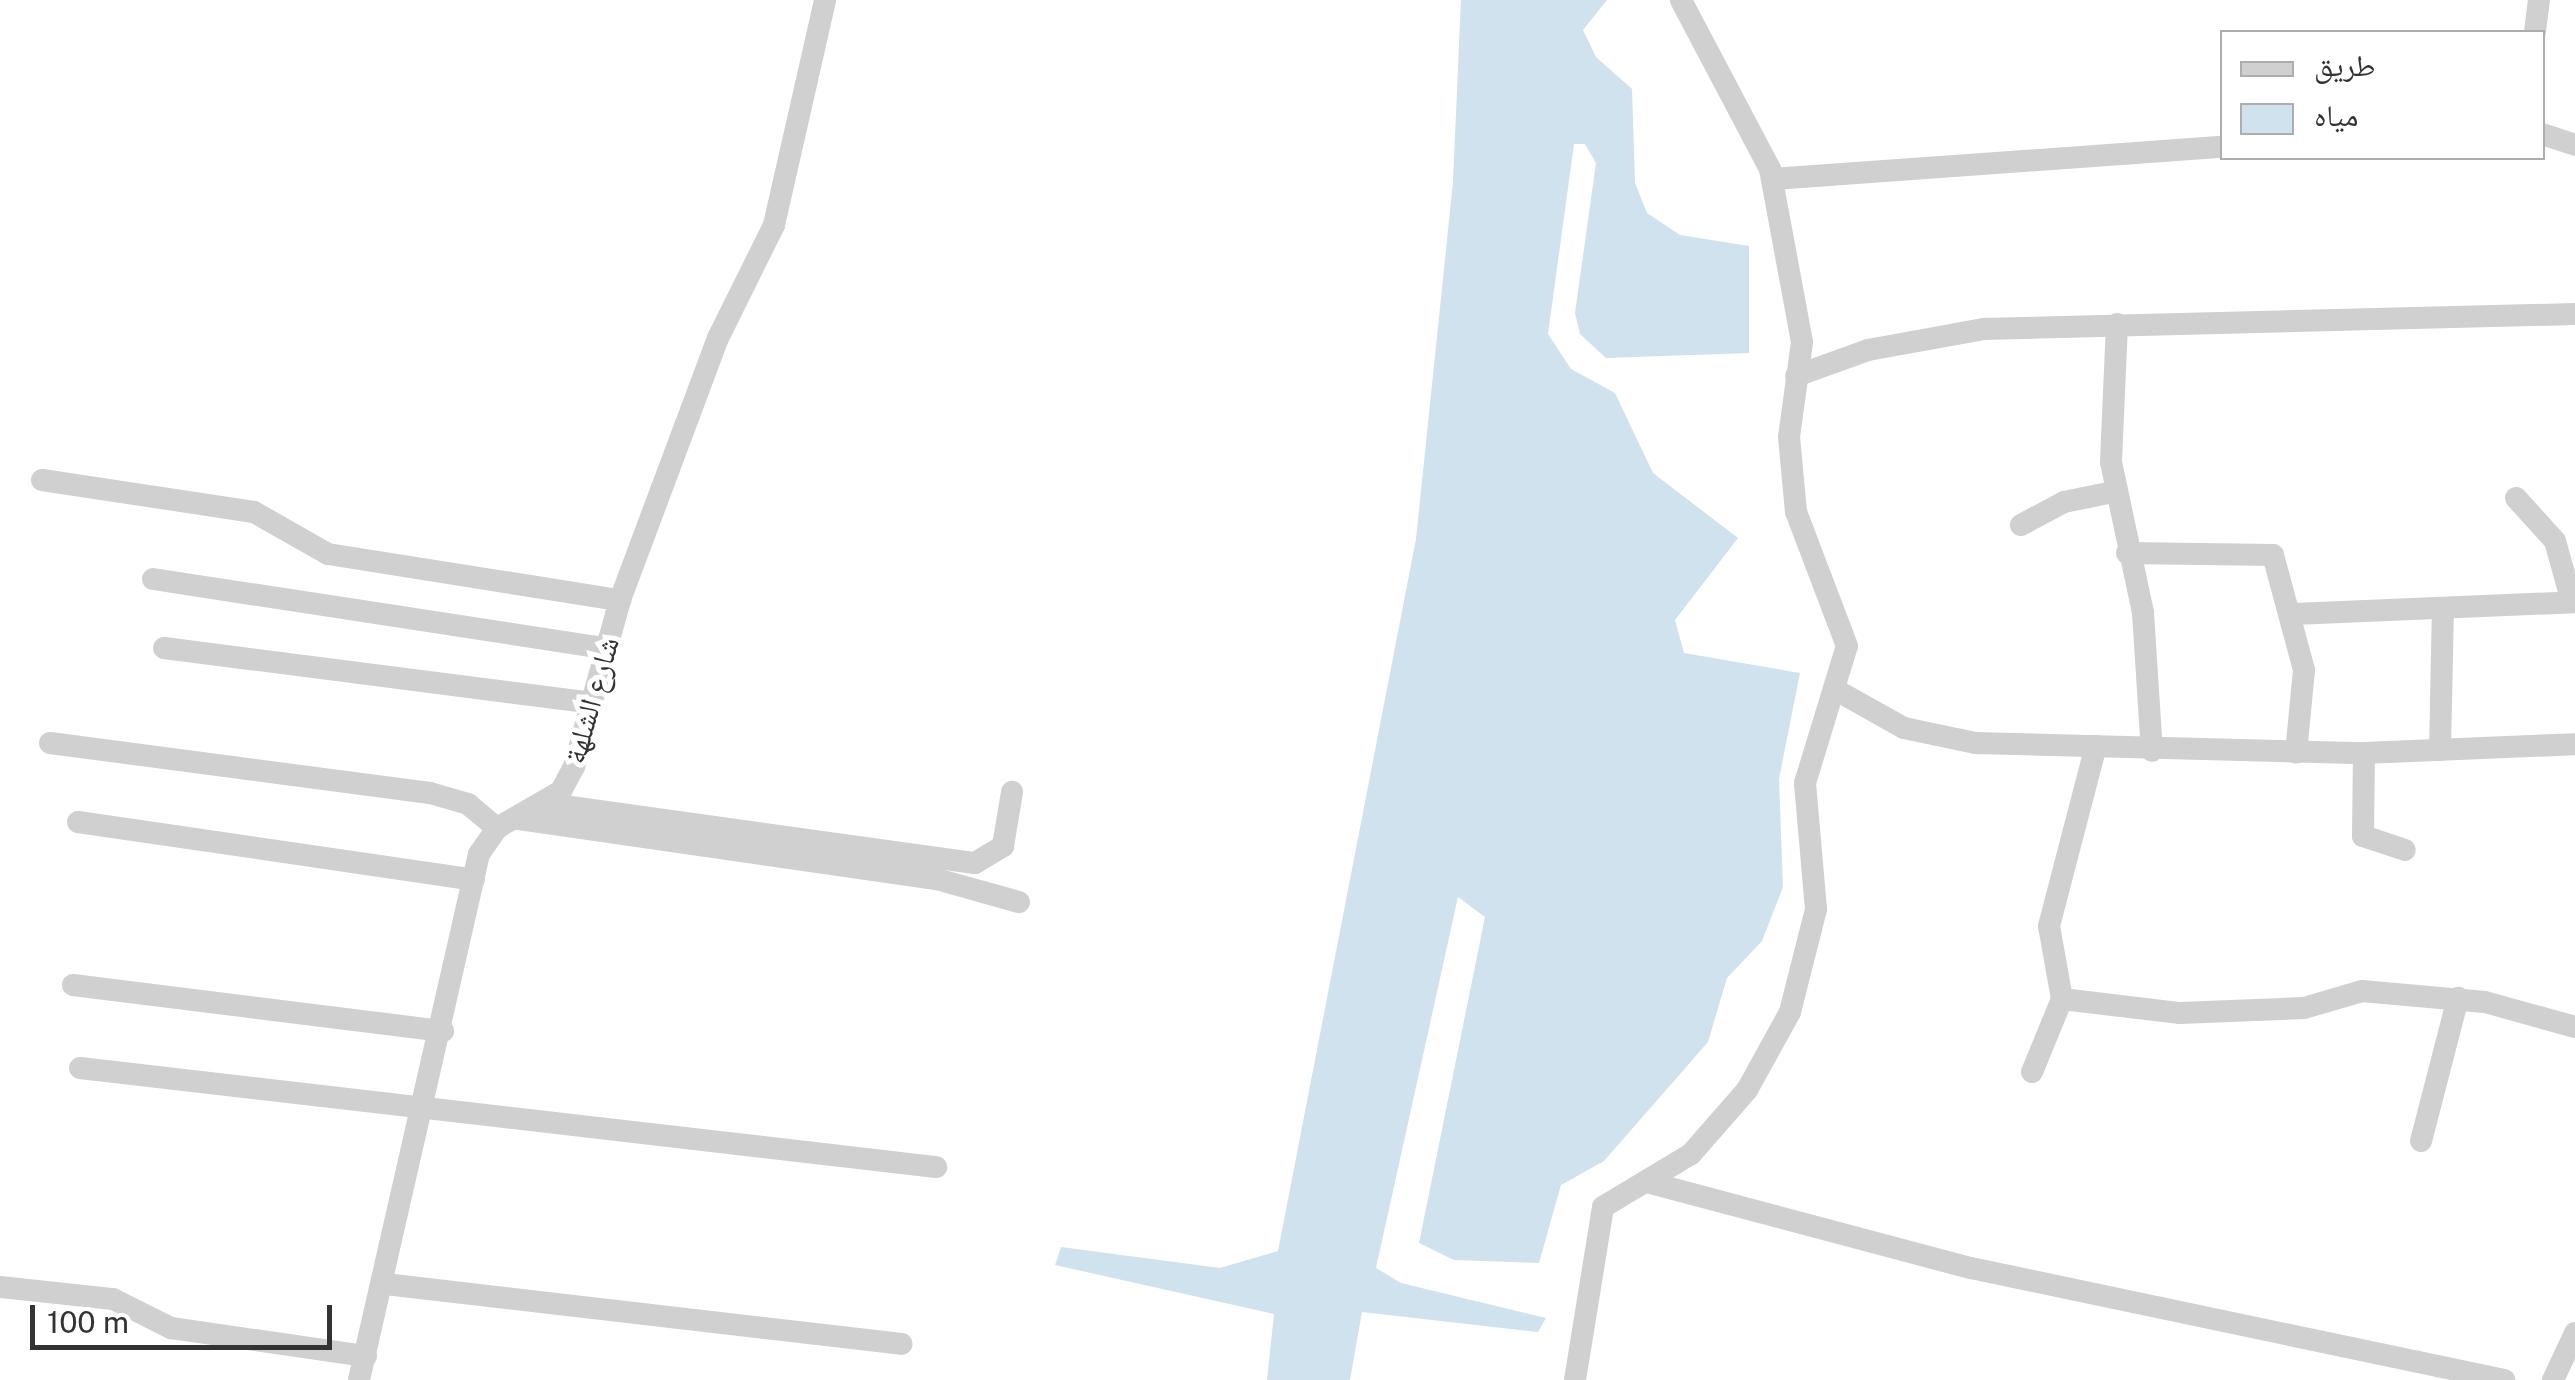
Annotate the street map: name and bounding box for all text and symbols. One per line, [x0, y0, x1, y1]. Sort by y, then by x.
legend [2220, 30, 2545, 160]
text: طريق [2314, 47, 2375, 83]
text: مياه [2314, 97, 2358, 133]
street label: شارع الشلهة [556, 633, 626, 767]
scale bar [35, 1285, 338, 1347]
text: 100 m [47, 1304, 129, 1340]

